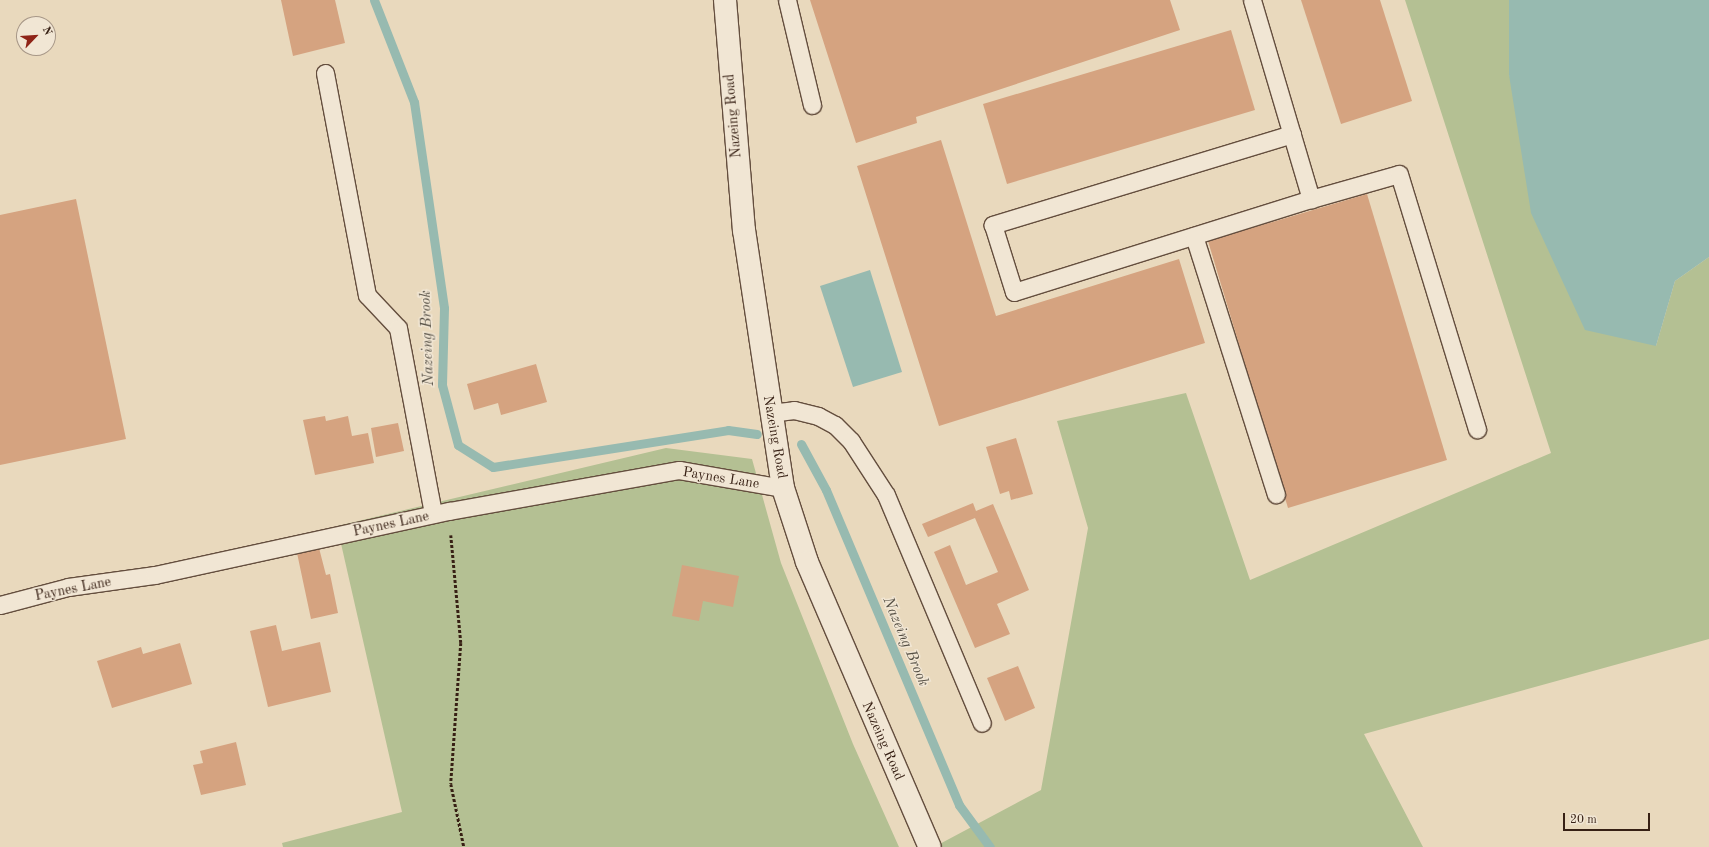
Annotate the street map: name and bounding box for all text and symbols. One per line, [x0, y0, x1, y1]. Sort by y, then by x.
north arrow [16, 16, 56, 56]
text: N [40, 25, 53, 37]
street label: Nazeing Road [721, 73, 745, 159]
water label: Nazeing Brook [417, 290, 439, 386]
street label: Nazeing Road [759, 394, 791, 480]
street label: Paynes Lane [682, 464, 760, 492]
street label: Paynes Lane [351, 508, 431, 540]
street label: Paynes Lane [33, 573, 113, 605]
water label: Nazeing Brook [878, 594, 932, 690]
street label: Nazeing Road [858, 699, 908, 783]
scale bar [1565, 805, 1652, 831]
text: 20 m [1570, 814, 1597, 826]

